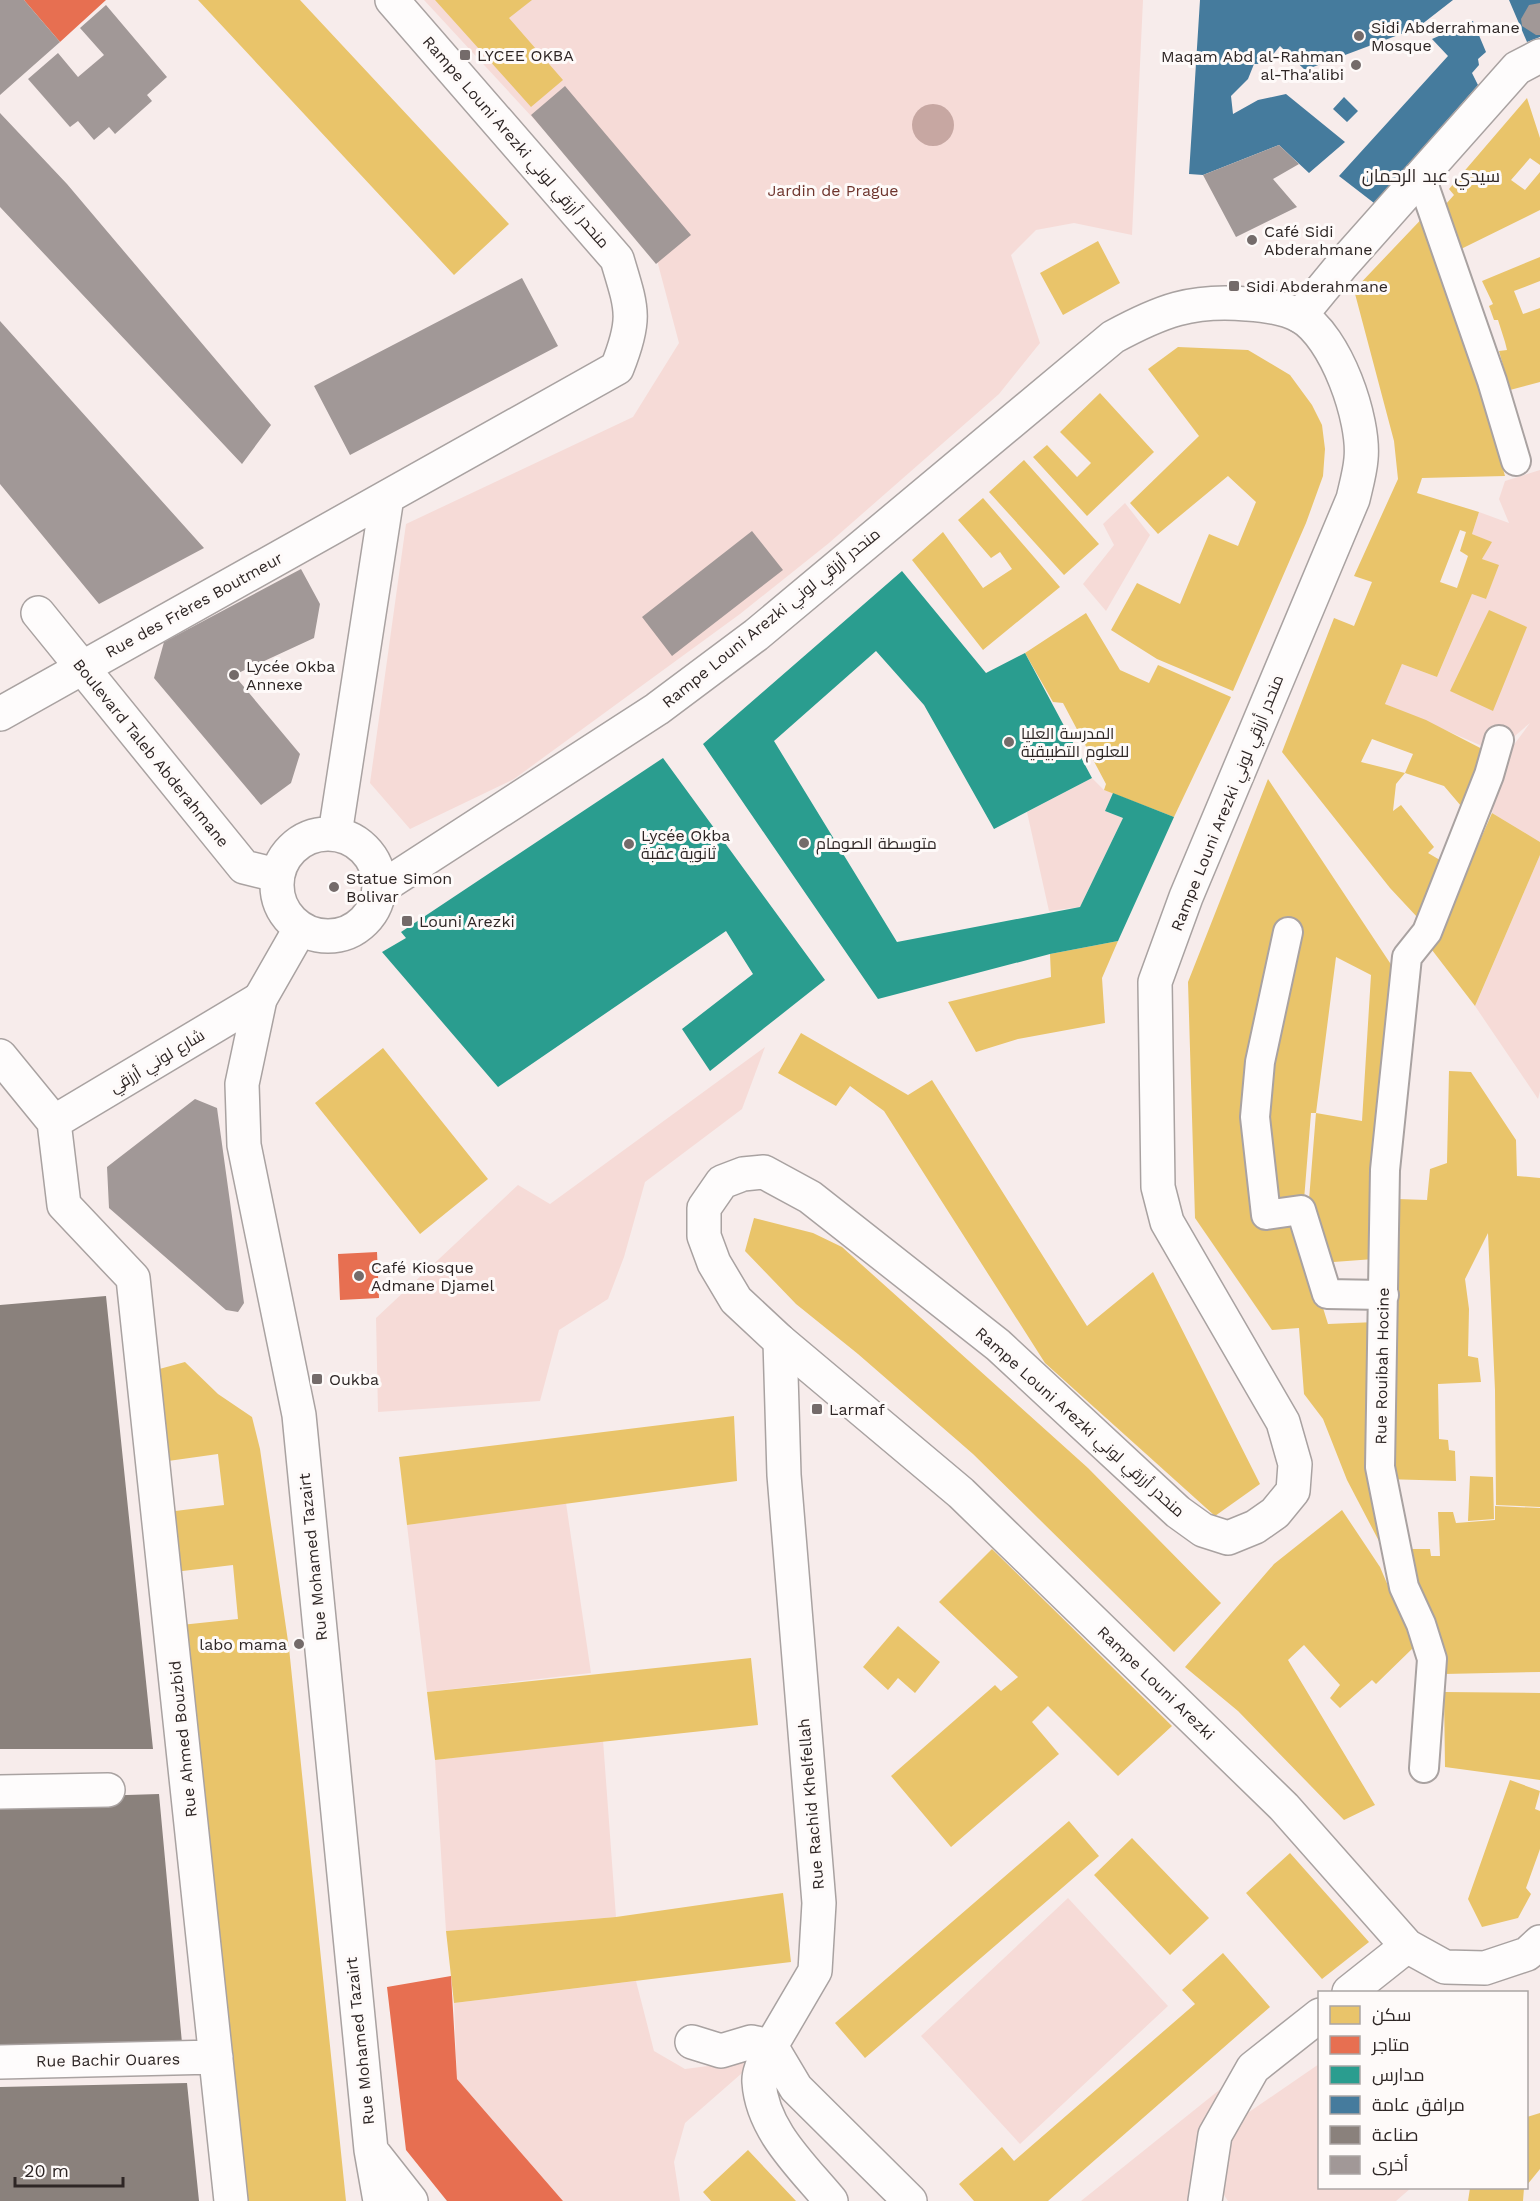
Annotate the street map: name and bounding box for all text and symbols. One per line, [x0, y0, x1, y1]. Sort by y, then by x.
place label: Sidi Abderrahmane Mosque [1371, 18, 1520, 55]
marker: Sidi Abderrahmane Mosque [1352, 29, 1366, 43]
street label: Rampe Louni Arezki منحدر أرزقي لوني [416, 32, 613, 254]
place label: LYCEE OKBA [477, 46, 574, 65]
place label: Maqam Abd al-Rahman al-Tha'alibi [1161, 47, 1344, 84]
marker: LYCEE OKBA [458, 48, 472, 62]
marker: Maqam Abd al-Rahman al-Tha'alibi [1349, 58, 1363, 72]
district label: سيدي عبد الرحمان [1362, 165, 1500, 190]
park label: Jardin de Prague [767, 181, 899, 200]
place label: Café Sidi Abderahmane [1264, 222, 1373, 259]
marker: Café Sidi Abderahmane [1245, 233, 1259, 247]
place label: Sidi Abderahmane [1246, 277, 1388, 296]
marker: Sidi Abderahmane [1227, 279, 1241, 293]
street label: Rampe Louni Arezki منحدر أرزقي لوني [658, 524, 886, 715]
street label: Rue des Frères Boutmeur [102, 548, 286, 662]
street label: Boulevard Taleb Abderahmane [69, 655, 233, 851]
place label: Lycée Okba Annexe [246, 657, 335, 694]
marker: Lycée Okba Annexe [227, 668, 241, 682]
street label: Rampe Louni Arezki منحدر أرزقي لوني [1167, 672, 1291, 935]
place label: المدرسة العليا للعلوم التطبيقية [1021, 724, 1129, 763]
marker: المدرسة العليا للعلوم التطبيقية [1002, 735, 1016, 749]
place label: Lycée Okba ثانوية عقبة [641, 826, 730, 863]
place label: متوسطة الصومام [816, 834, 937, 855]
marker: متوسطة الصومام [797, 836, 811, 850]
marker: Lycée Okba ثانوية عقبة [622, 837, 636, 851]
place label: Statue Simon Bolivar [346, 869, 452, 906]
marker: Statue Simon Bolivar [327, 880, 341, 894]
place label: Louni Arezki [419, 912, 515, 931]
marker: Louni Arezki [400, 914, 414, 928]
street label: شارع لوني أرزقي [106, 1025, 210, 1100]
place label: Café Kiosque Admane Djamel [371, 1258, 495, 1295]
marker: Café Kiosque Admane Djamel [352, 1269, 366, 1283]
street label: Rue Rouibah Hocine [1371, 1287, 1393, 1445]
street label: Rampe Louni Arezki منحدر أرزقي لوني [969, 1323, 1188, 1524]
place label: Oukba [329, 1370, 379, 1389]
marker: Oukba [310, 1372, 324, 1386]
place label: Larmaf [829, 1400, 885, 1419]
marker: Larmaf [810, 1402, 824, 1416]
street label: Rue Mohamed Tazairt [295, 1472, 331, 1642]
street label: Rampe Louni Arezki [1094, 1622, 1218, 1744]
place label: labo mama [199, 1635, 287, 1654]
marker: labo mama [292, 1637, 306, 1651]
street label: Rue Ahmed Bouzbid [165, 1660, 201, 1818]
street label: Rue Rachid Khelfellah [794, 1718, 828, 1890]
street label: Rue Mohamed Tazairt [342, 1956, 378, 2126]
legend [1318, 1991, 1528, 2189]
text: سكن [1372, 2004, 1411, 2026]
text: متاجر [1371, 2034, 1410, 2056]
street label: Rue Bachir Ouares [36, 2049, 180, 2071]
text: مدارس [1372, 2064, 1425, 2086]
text: مرافق عامة [1372, 2094, 1465, 2117]
text: صناعة [1372, 2124, 1418, 2145]
scale bar [15, 2150, 123, 2188]
text: أخرى [1372, 2154, 1409, 2176]
text: 20 m [24, 2160, 69, 2181]

